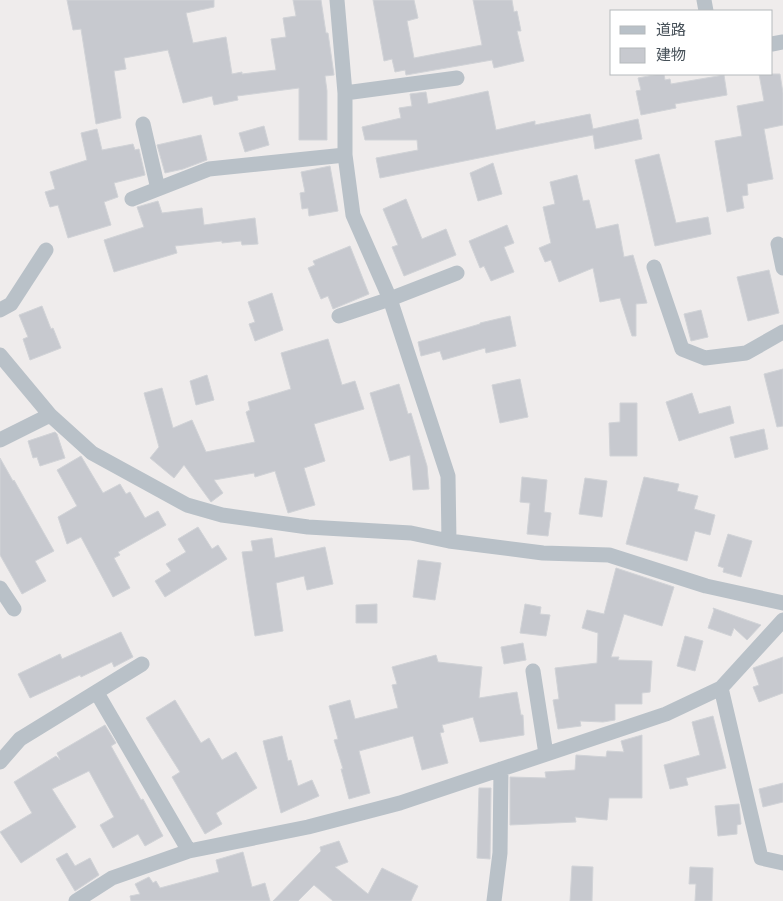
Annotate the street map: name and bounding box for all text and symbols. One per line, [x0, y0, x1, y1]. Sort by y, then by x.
legend [610, 10, 773, 75]
text: 道路 [656, 19, 686, 40]
text: 建物 [656, 44, 686, 65]

